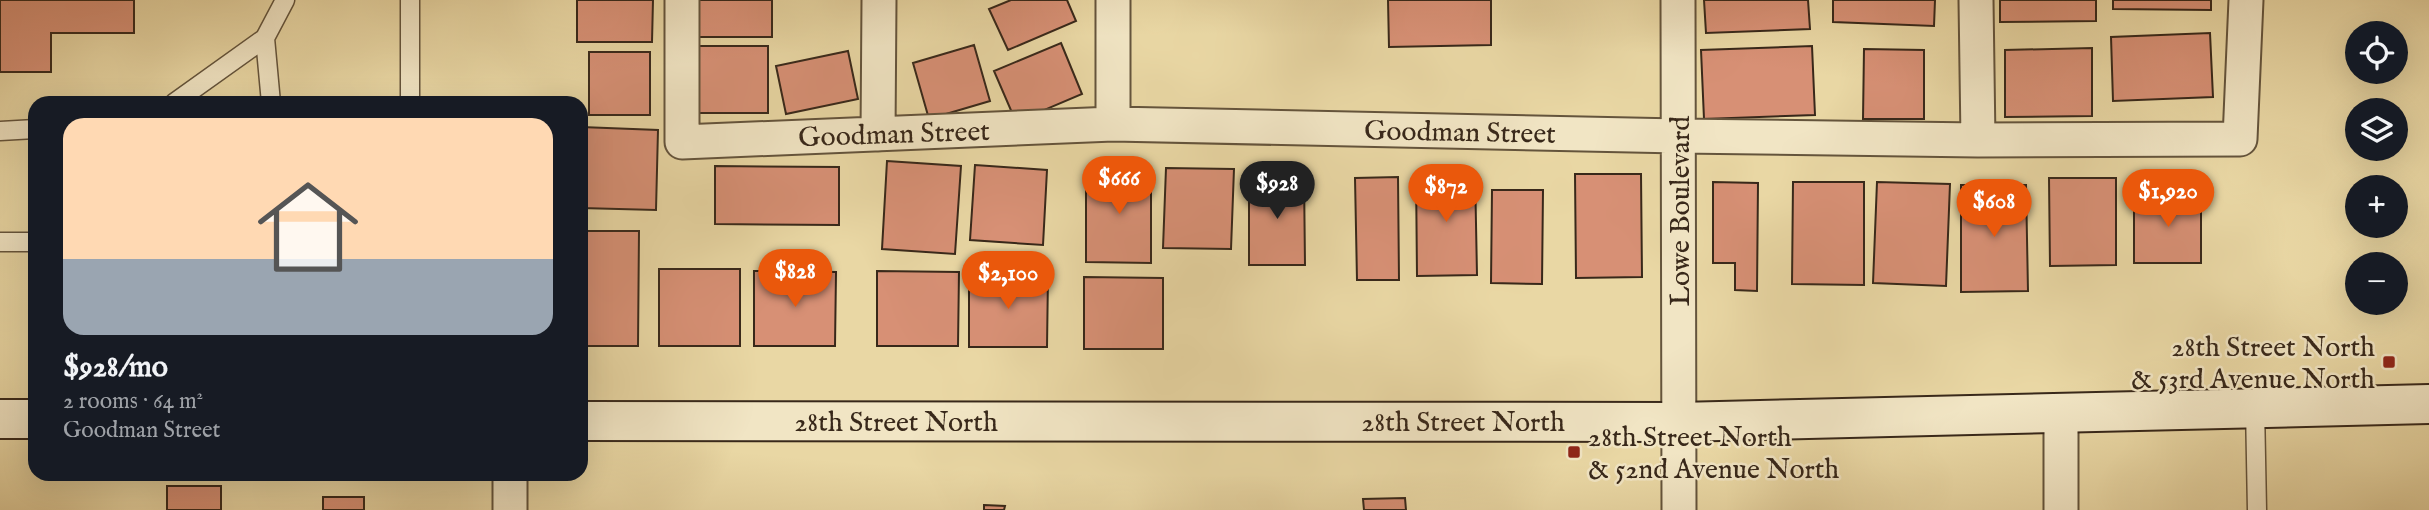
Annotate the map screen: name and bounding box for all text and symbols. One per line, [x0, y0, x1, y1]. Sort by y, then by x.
map controls [2345, 21, 2408, 315]
button: locate [2345, 21, 2408, 84]
button: layers [2345, 98, 2408, 161]
street label: Goodman Street [1364, 114, 1556, 153]
street label: Goodman Street [798, 115, 991, 156]
street label: Lowe Boulevard [1664, 116, 1699, 306]
pin: $666 [1078, 156, 1160, 216]
pin: $928 [1236, 162, 1318, 221]
icon: home [245, 164, 371, 290]
text: $666 [1098, 164, 1140, 193]
pin: $872 [1405, 164, 1487, 224]
text: $928 [1256, 169, 1298, 198]
pin: $1,920 [2111, 170, 2225, 229]
text: $872 [1424, 172, 1468, 201]
button: + [2345, 175, 2408, 238]
text: $1,920 [2138, 177, 2198, 206]
pin: $608 [1953, 180, 2035, 239]
text: $608 [1973, 187, 2015, 216]
pin: $828 [754, 250, 836, 309]
pin: $2,100 [951, 252, 1065, 311]
button: − [2345, 252, 2408, 315]
text: $828 [774, 257, 816, 286]
text: $2,100 [978, 259, 1038, 288]
place label: 28th Street North & 53rd Avenue North [2131, 331, 2375, 398]
text: $928/mo [63, 349, 168, 387]
marker: 28th Street North & 53rd Avenue North [2381, 354, 2397, 370]
text: 2 rooms · 64 m² [63, 387, 203, 416]
street label: 28th Street North [794, 406, 998, 441]
street label: 28th Street North [1361, 406, 1565, 441]
text: Goodman Street [63, 416, 220, 445]
place label: 28th Street North & 52nd Avenue North [1588, 421, 1839, 488]
marker: 28th Street North & 52nd Avenue North [1566, 444, 1582, 460]

